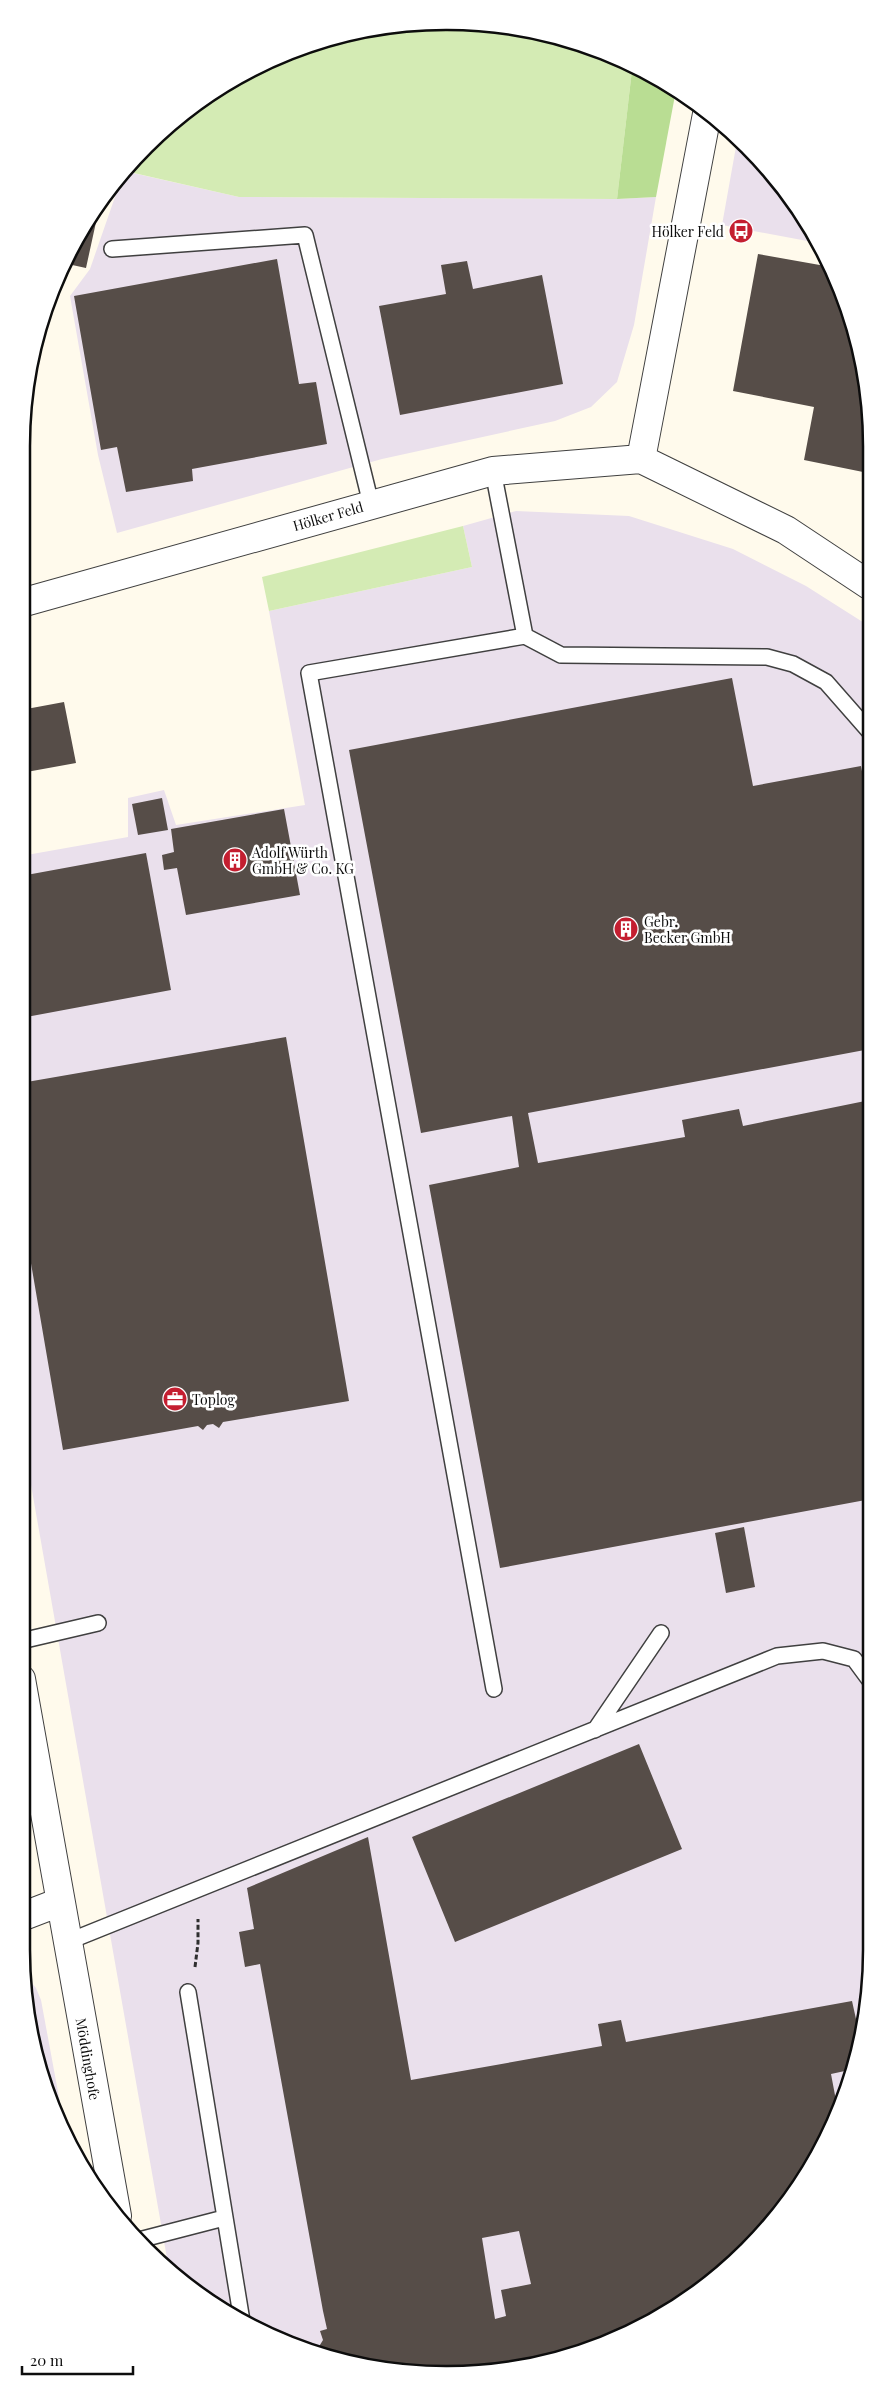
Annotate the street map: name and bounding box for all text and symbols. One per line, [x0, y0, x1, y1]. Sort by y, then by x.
bus stop icon: Hölker Feld [728, 218, 754, 244]
place label: Hölker Feld [652, 222, 724, 241]
street label: Hölker Feld [291, 497, 365, 535]
place label: Adolf Würth GmbH & Co. KG [251, 843, 354, 878]
building icon: Adolf Würth GmbH & Co. KG [222, 847, 248, 873]
place label: Gebr. Becker GmbH [644, 912, 731, 947]
building icon: Gebr. Becker GmbH [613, 916, 639, 942]
office icon: Toplog [162, 1386, 188, 1412]
place label: Toplog [192, 1390, 235, 1409]
street label: Möddinghofe [71, 2016, 105, 2102]
scale bar [22, 2344, 134, 2376]
text: 20 m [30, 2350, 64, 2370]

